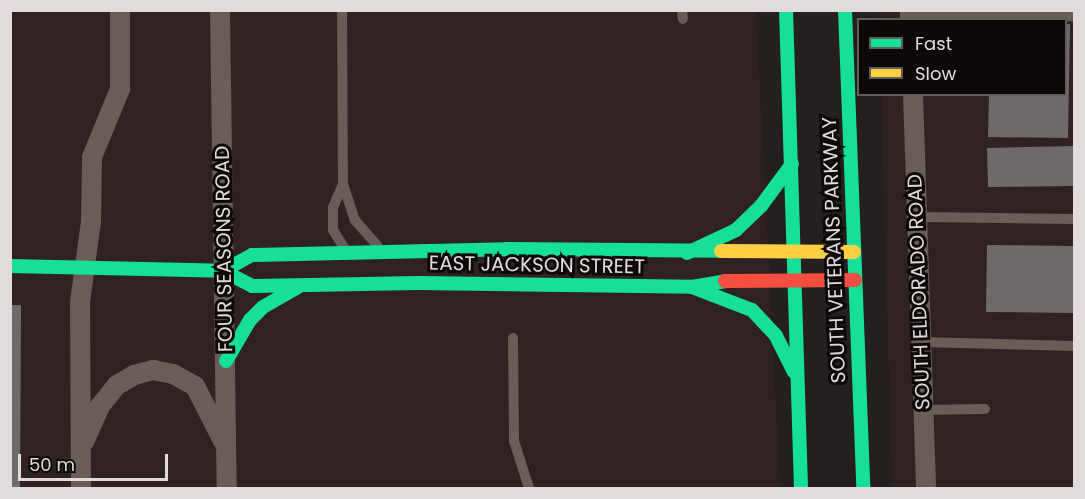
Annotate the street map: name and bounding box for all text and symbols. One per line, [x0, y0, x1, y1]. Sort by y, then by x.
legend [857, 18, 1067, 96]
text: Fast [915, 31, 952, 56]
text: Slow [915, 61, 956, 86]
street label: SOUTH VETERANS PARKWAY [817, 116, 851, 384]
street label: FOUR SEASONS ROAD [210, 146, 238, 352]
street label: SOUTH ELDORADO ROAD [903, 174, 935, 410]
street label: EAST JACKSON STREET [429, 251, 645, 279]
scale bar [21, 442, 171, 480]
text: 50 m [29, 452, 75, 477]

